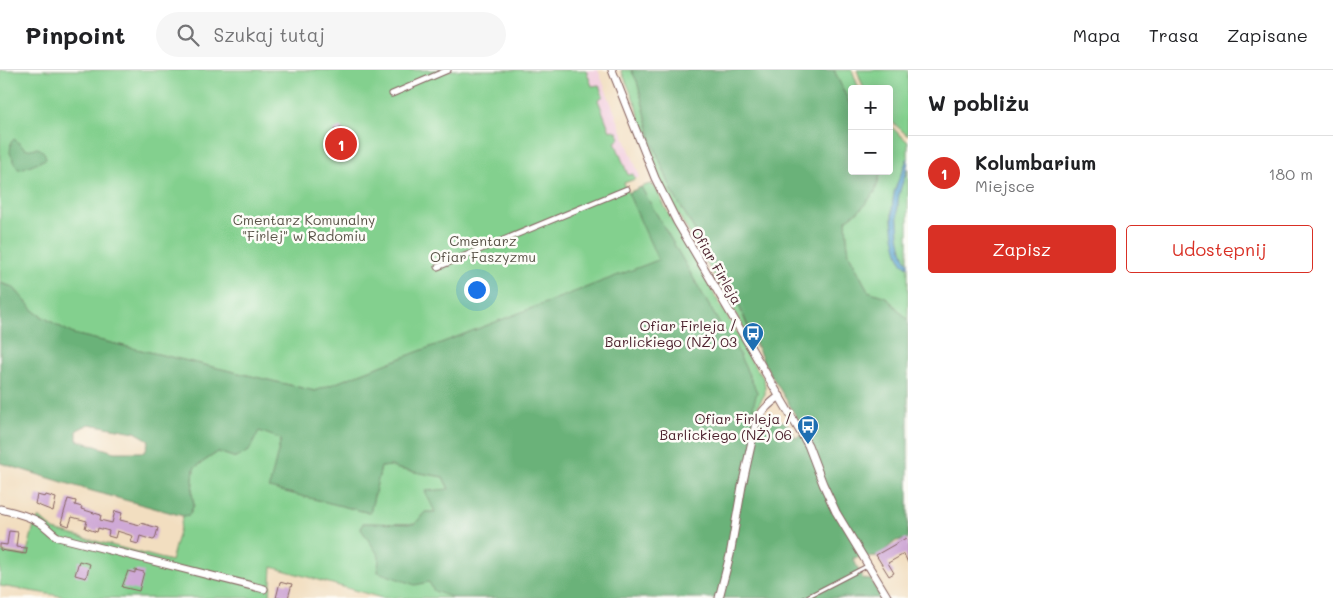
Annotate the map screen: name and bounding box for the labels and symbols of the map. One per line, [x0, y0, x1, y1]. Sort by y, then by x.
pin: 1 [325, 125, 357, 163]
park label: Cmentarz Komunalny "Firlej" w Radomiu [233, 210, 375, 245]
street label: Ofiar Firleja [687, 224, 747, 308]
park label: Cmentarz Ofiar Faszyzmu [430, 231, 536, 266]
your location [464, 277, 490, 303]
place label: Ofiar Firleja / Barlickiego (NŻ) 03 [605, 316, 737, 351]
bus stop icon: Ofiar Firleja / Barlickiego (NŻ) 03 [741, 321, 765, 352]
place label: Ofiar Firleja / Barlickiego (NŻ) 06 [659, 409, 792, 444]
bus stop icon: Ofiar Firleja / Barlickiego (NŻ) 06 [796, 414, 820, 445]

